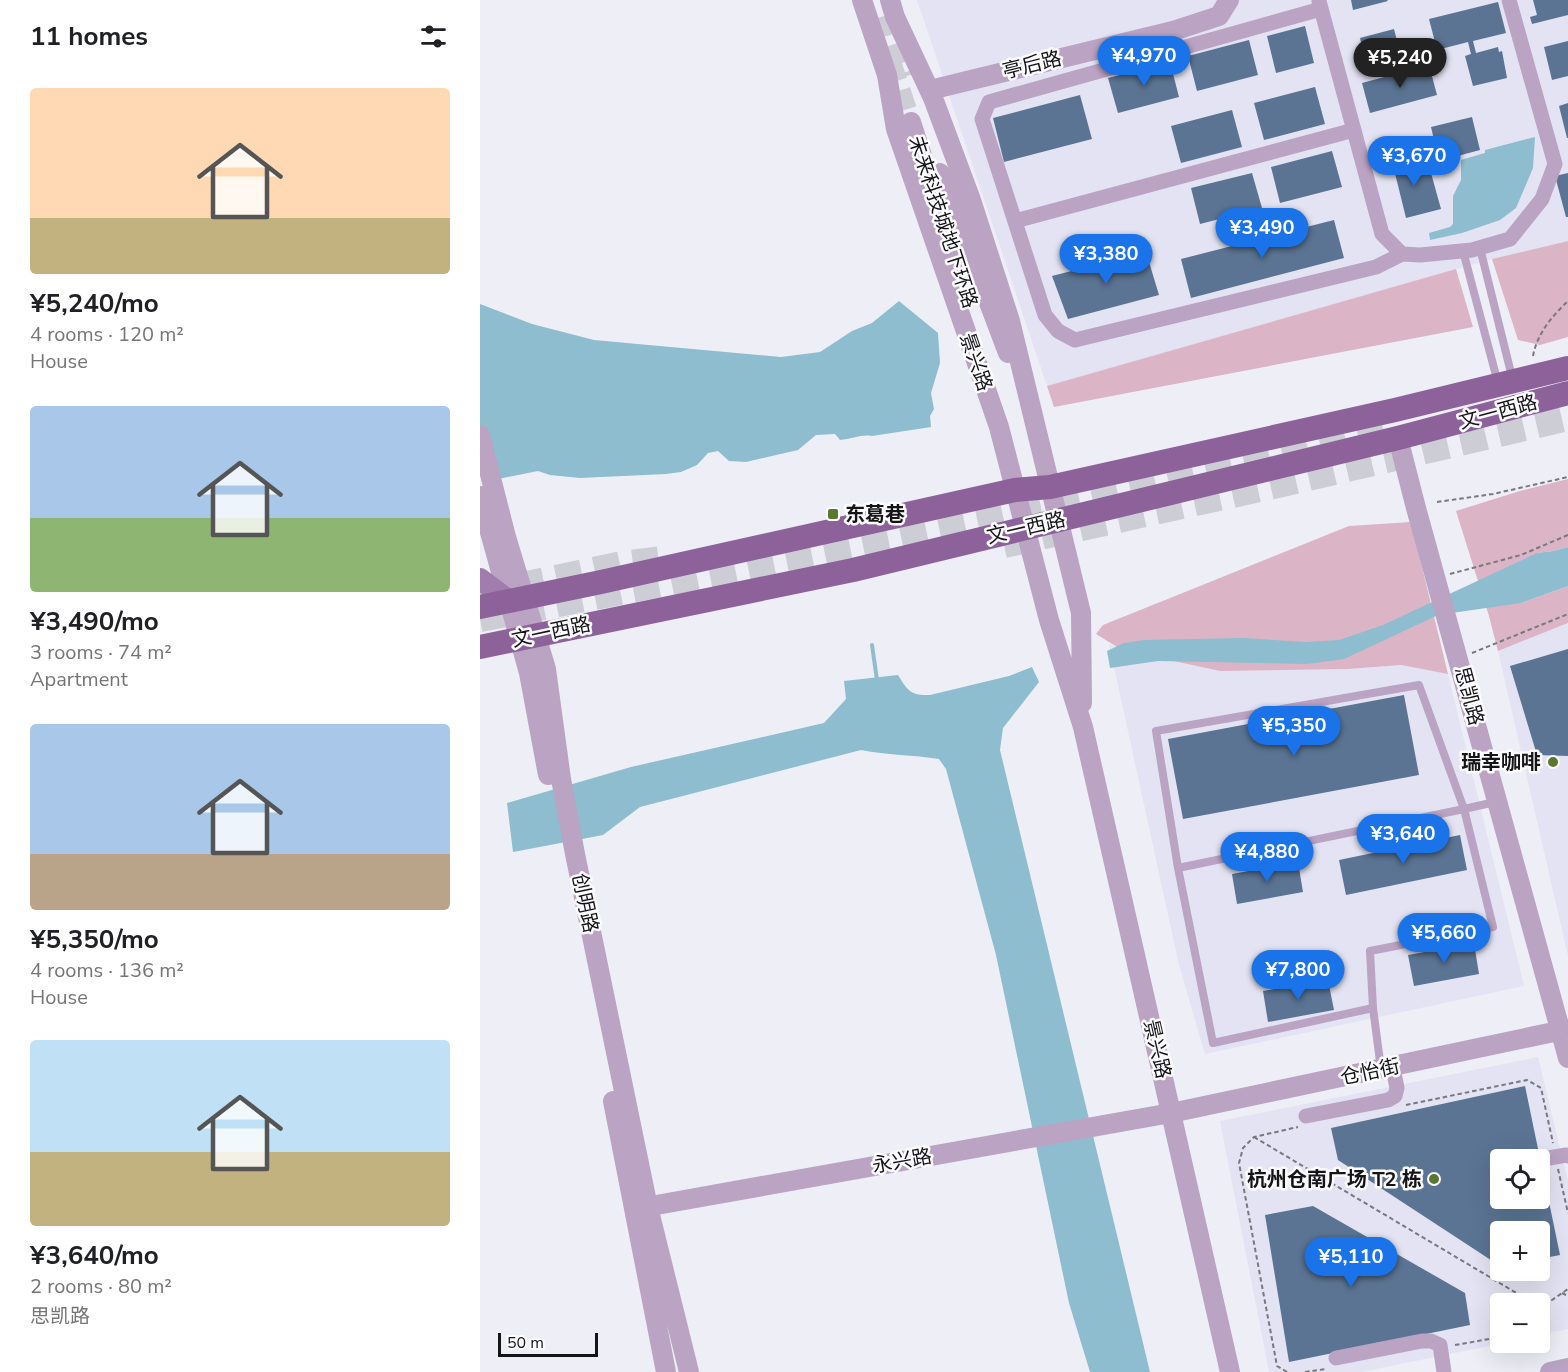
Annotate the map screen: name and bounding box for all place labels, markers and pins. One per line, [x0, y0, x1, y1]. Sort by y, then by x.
pin: ¥4,970 [1095, 36, 1193, 87]
pin: ¥5,240 [1351, 38, 1449, 89]
pin: ¥3,670 [1365, 136, 1463, 187]
pin: ¥3,490 [1213, 208, 1311, 259]
pin: ¥3,380 [1057, 234, 1155, 285]
place label: 东葛巷 [845, 501, 905, 528]
marker: 东葛巷 [826, 507, 840, 521]
pin: ¥5,350 [1245, 706, 1343, 757]
place label: 瑞幸咖啡 [1461, 749, 1541, 776]
marker: 瑞幸咖啡 [1546, 755, 1560, 769]
pin: ¥3,640 [1354, 814, 1452, 865]
pin: ¥4,880 [1218, 832, 1316, 883]
pin: ¥5,660 [1395, 913, 1493, 964]
pin: ¥7,800 [1249, 950, 1347, 1001]
place label: 杭州仓南广场 T2 栋 [1247, 1166, 1422, 1193]
marker: 杭州仓南广场 T2 栋 [1427, 1172, 1441, 1186]
pin: ¥5,110 [1302, 1237, 1400, 1288]

